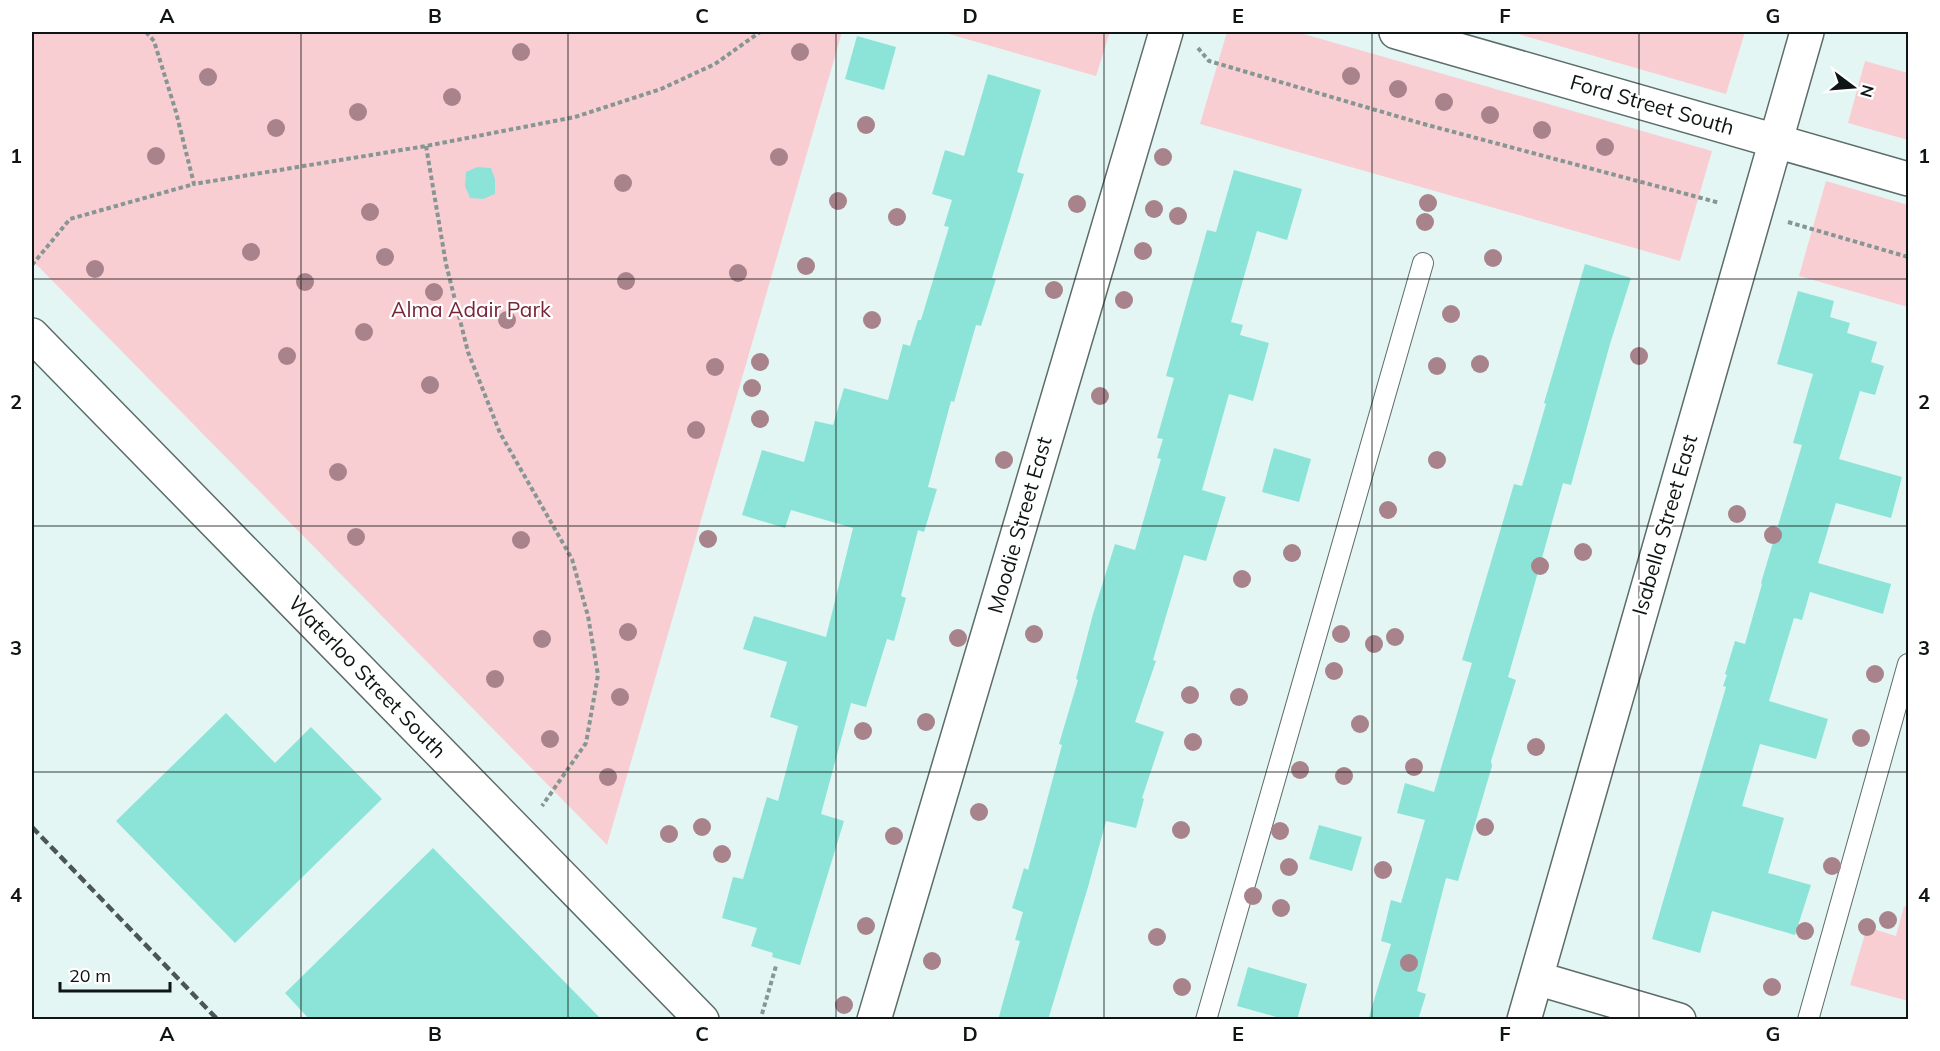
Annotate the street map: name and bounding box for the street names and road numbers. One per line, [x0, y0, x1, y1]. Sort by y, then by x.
street label: Ford Street South [1567, 68, 1737, 140]
street label: Isabella Street East [1626, 431, 1702, 618]
street label: Moodie Street East [981, 433, 1057, 616]
street label: Waterloo Street South [283, 590, 452, 763]

